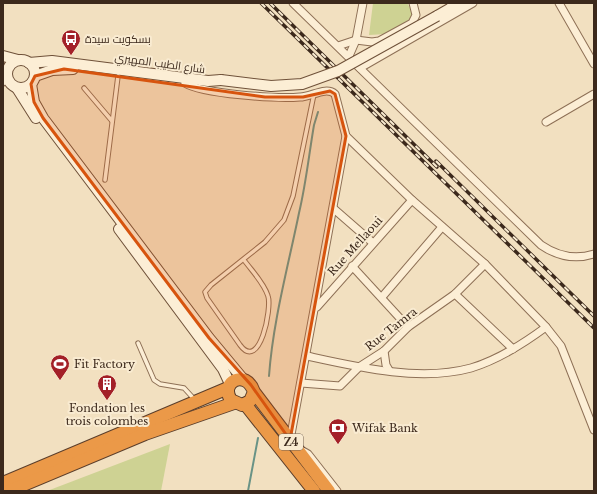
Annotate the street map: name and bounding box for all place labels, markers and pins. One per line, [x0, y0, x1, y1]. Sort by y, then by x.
bus stop icon: بسكويت سيدة [60, 28, 82, 56]
place label: بسكويت سيدة [85, 32, 151, 46]
sports icon: Fit Factory [49, 353, 71, 381]
place label: Fit Factory [74, 357, 135, 371]
building icon: Fondation les trois colombes [96, 373, 118, 401]
place label: Fondation les trois colombes [66, 401, 148, 428]
bank icon: Wifak Bank [327, 417, 349, 445]
place label: Wifak Bank [351, 421, 418, 435]

